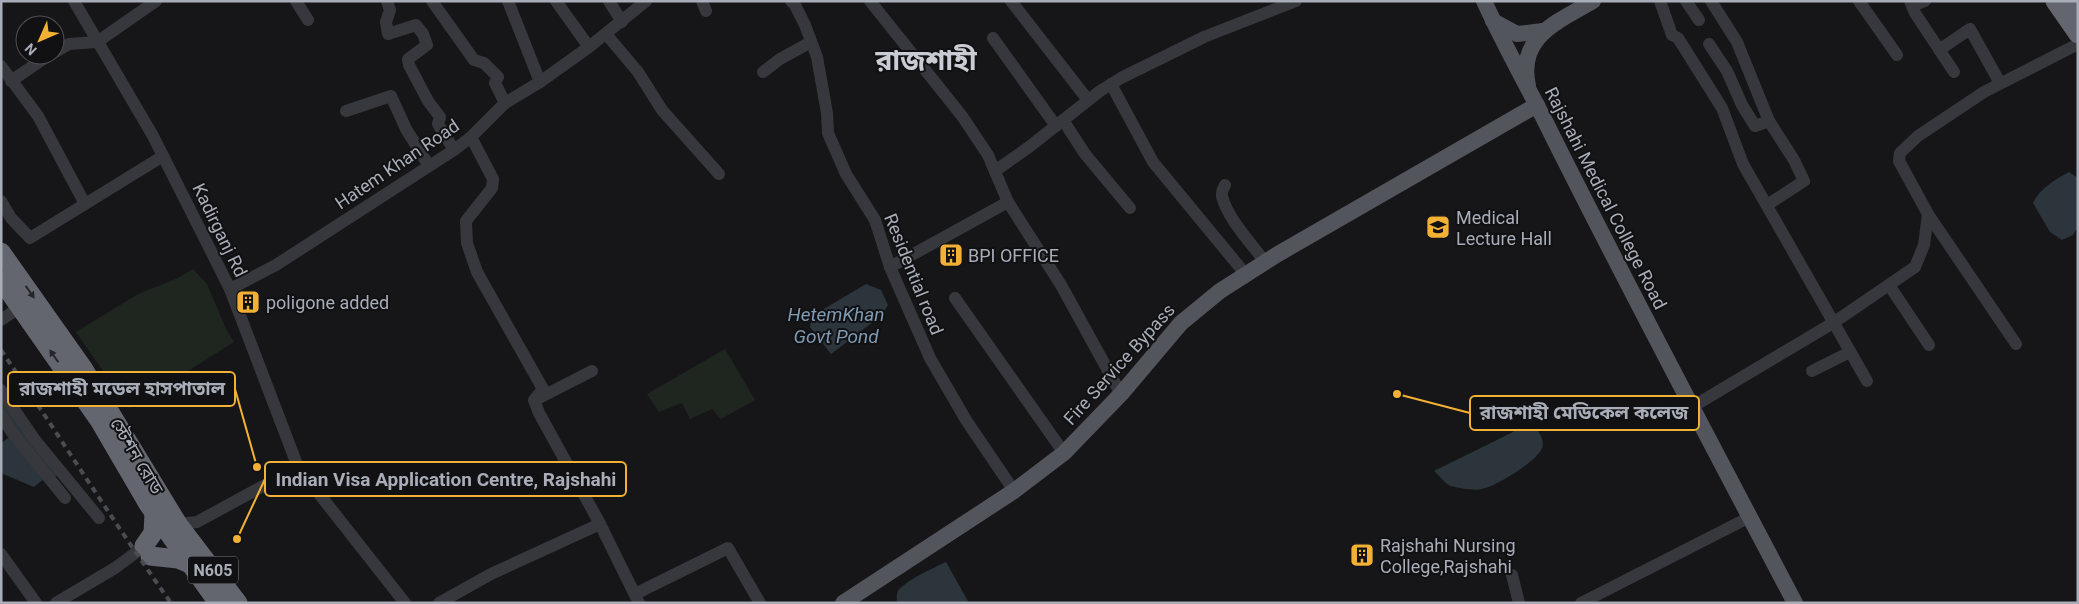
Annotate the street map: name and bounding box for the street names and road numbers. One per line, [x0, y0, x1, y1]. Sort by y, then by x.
street label: Rajshahi Medical College Road [1541, 83, 1671, 313]
street label: Hatem Khan Road [331, 115, 463, 213]
street label: Kadirganj Rd [188, 180, 252, 280]
street label: Residential road [880, 210, 948, 338]
street label: Fire Service Bypass [1059, 299, 1179, 429]
street label: স্টেশন রোড [106, 414, 168, 498]
road number: N605 [188, 556, 238, 584]

